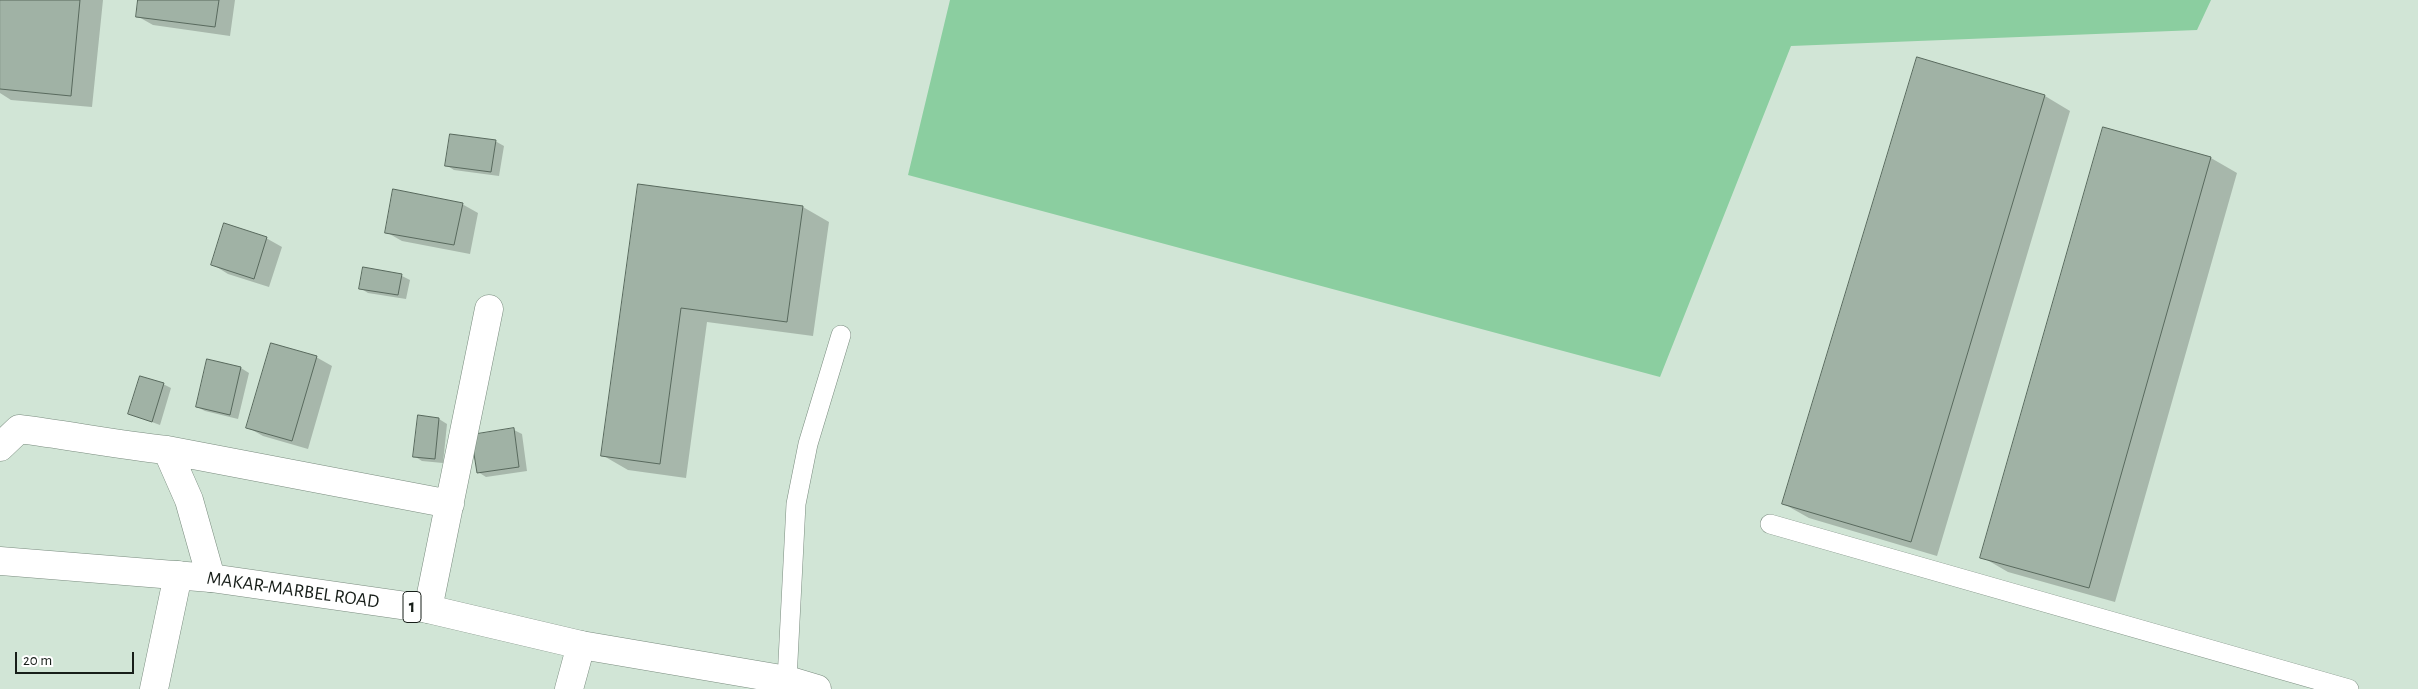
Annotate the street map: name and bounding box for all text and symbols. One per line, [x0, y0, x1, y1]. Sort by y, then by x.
street label: MAKAR-MARBEL ROAD [205, 567, 381, 613]
road number: 1 [403, 592, 421, 622]
scale bar [18, 642, 136, 674]
text: 20 m [23, 653, 52, 668]

